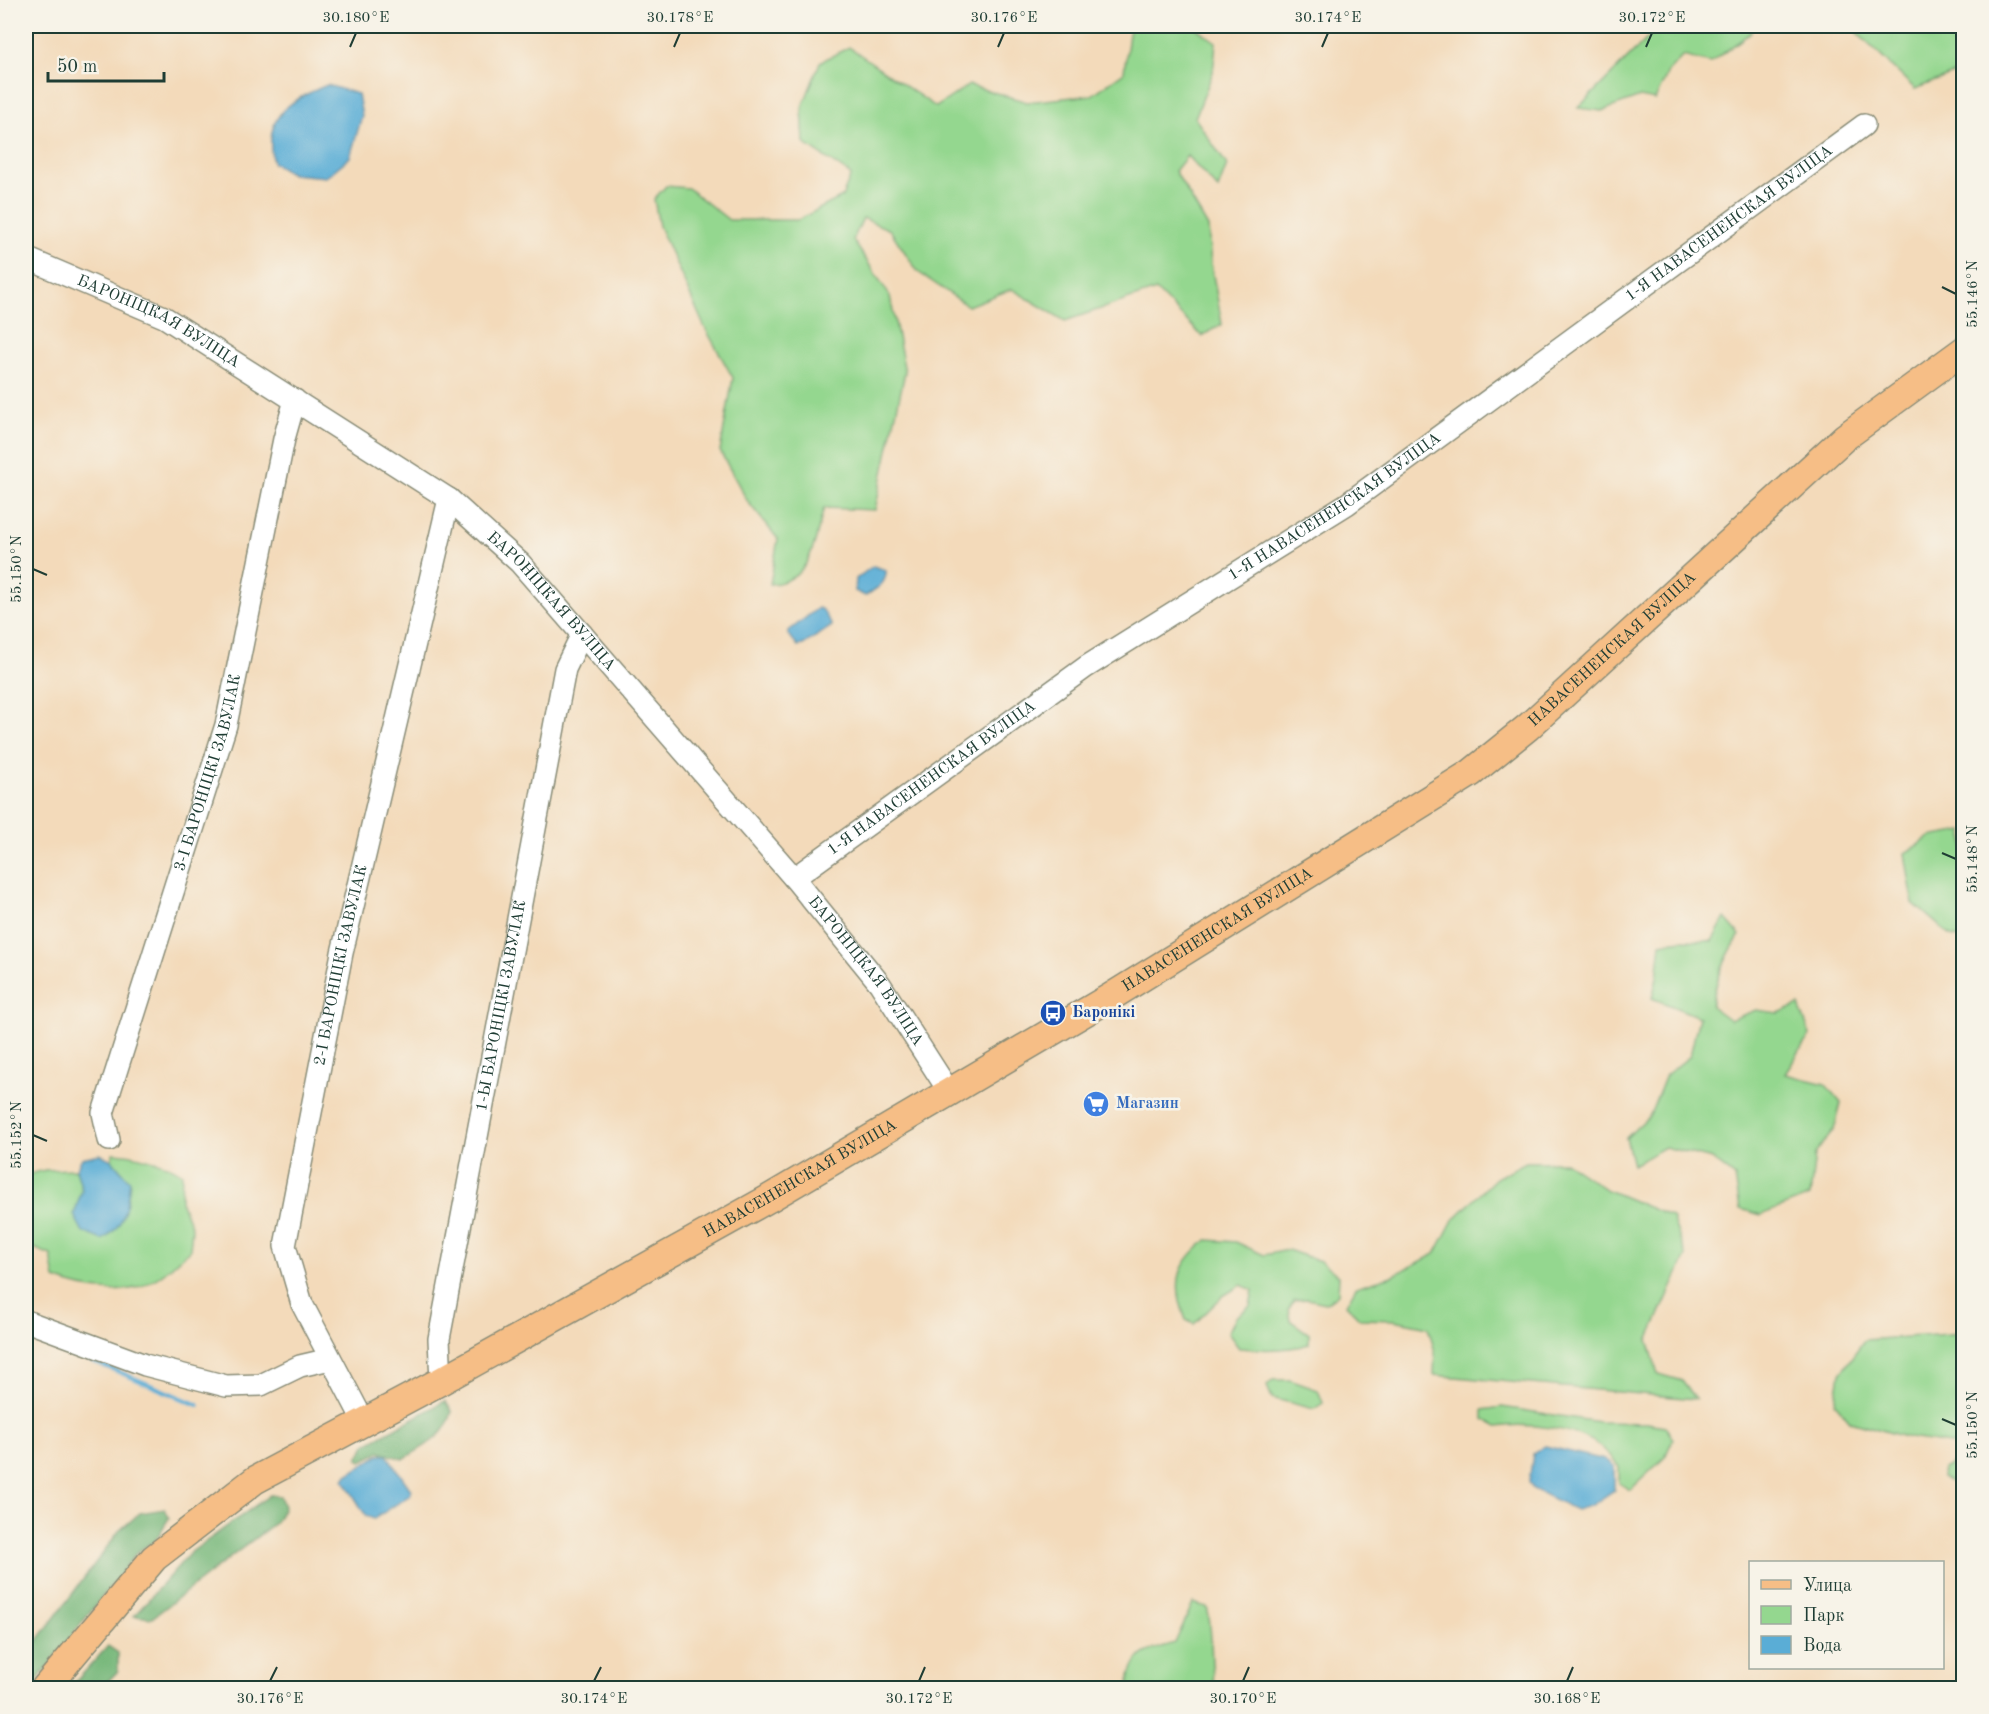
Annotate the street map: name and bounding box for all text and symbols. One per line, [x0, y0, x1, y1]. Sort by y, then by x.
text: 30.180°E [323, 11, 389, 26]
text: 30.178°E [647, 11, 713, 26]
text: 30.176°E [971, 11, 1037, 26]
text: 30.174°E [1295, 11, 1361, 26]
text: 30.172°E [1619, 11, 1685, 26]
scale bar [48, 45, 164, 83]
text: 50 m [57, 58, 97, 76]
street label: 1-Я НАВАСЕНЕНСКАЯ ВУЛІЦА [1623, 143, 1836, 305]
text: 55.146°N [1966, 260, 1981, 328]
street label: БАРОНІЦКАЯ ВУЛІЦА [74, 273, 242, 371]
street label: 1-Я НАВАСЕНЕНСКАЯ ВУЛІЦА [1226, 430, 1444, 584]
street label: БАРОНІЦКАЯ ВУЛІЦА [484, 529, 618, 674]
text: 55.150°N [10, 535, 25, 603]
street label: НАВАСЕНЕНСКАЯ ВУЛІЦА [1526, 569, 1699, 730]
street label: 3-І БАРОНІЦКІ ЗАВУЛАК [172, 672, 244, 873]
street label: 1-Я НАВАСЕНЕНСКАЯ ВУЛІЦА [825, 698, 1039, 859]
text: 55.148°N [1966, 825, 1981, 893]
street label: 2-І БАРОНІЦКІ ЗАВУЛАК [312, 863, 371, 1067]
street label: НАВАСЕНЕНСКАЯ ВУЛІЦА [1120, 865, 1316, 996]
street label: БАРОНІЦКАЯ ВУЛІЦА [805, 894, 926, 1049]
street label: 1-Ы БАРОНІЦКІ ЗАВУЛАК [474, 899, 529, 1113]
bus stop icon: Баронікі [1038, 998, 1068, 1028]
place label: Баронікі [1072, 1005, 1135, 1021]
supermarket icon: Магазин [1081, 1089, 1111, 1119]
place label: Магазин [1116, 1096, 1179, 1112]
text: 55.152°N [10, 1101, 25, 1169]
street label: НАВАСЕНЕНСКАЯ ВУЛІЦА [701, 1117, 900, 1241]
text: 55.150°N [1966, 1391, 1981, 1459]
legend [1749, 1561, 1944, 1669]
text: Улица [1803, 1577, 1852, 1595]
text: Парк [1803, 1607, 1844, 1625]
text: Вода [1803, 1637, 1842, 1655]
text: 30.176°E [237, 1692, 303, 1707]
text: 30.174°E [561, 1692, 627, 1707]
text: 30.172°E [886, 1692, 952, 1707]
text: 30.170°E [1210, 1692, 1276, 1707]
text: 30.168°E [1534, 1692, 1600, 1707]

